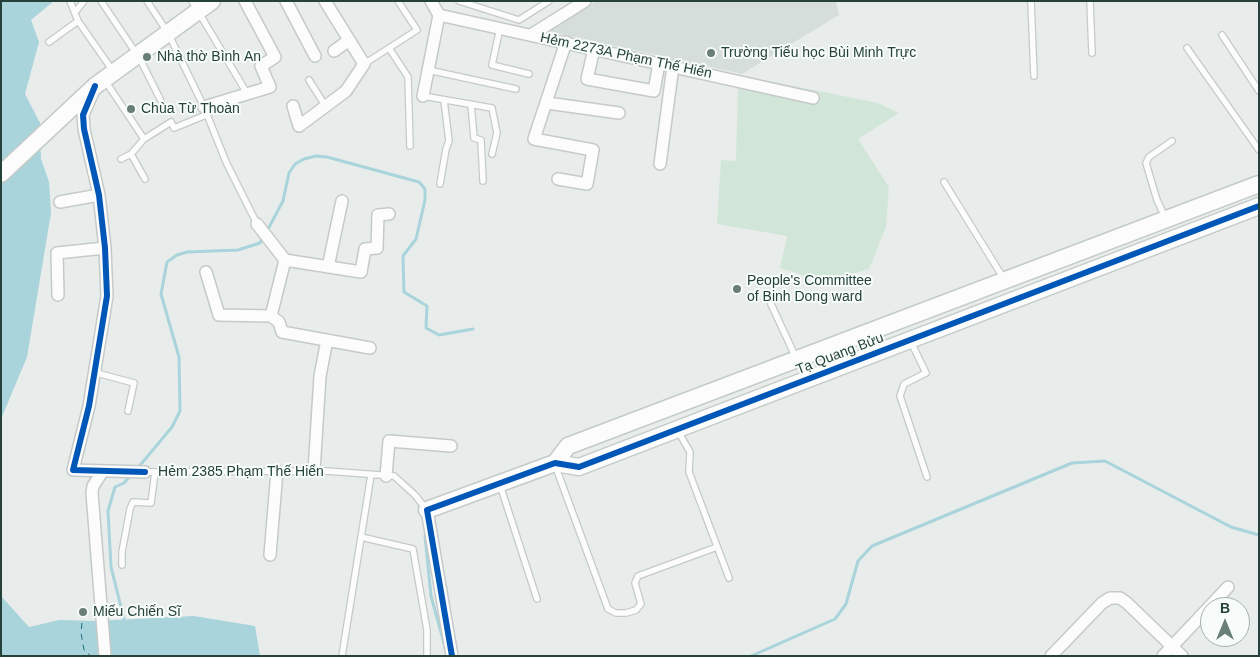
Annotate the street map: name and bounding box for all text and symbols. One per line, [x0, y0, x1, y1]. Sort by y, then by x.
street label: Hẻm 2273A Phạm Thế Hiển [539, 30, 713, 82]
place label: Trường Tiểu học Bùi Minh Trực [721, 45, 916, 61]
marker: Trường Tiểu học Bùi Minh Trực [705, 47, 717, 59]
place label: Nhà thờ Bình An [157, 49, 261, 65]
marker: Nhà thờ Bình An [141, 51, 153, 63]
place label: Chùa Từ Thoàn [141, 101, 240, 117]
marker: Chùa Từ Thoàn [125, 103, 137, 115]
place label: People's Committee of Binh Dong ward [747, 273, 872, 306]
marker: People's Committee of Binh Dong ward [731, 283, 743, 295]
street label: Tạ Quang Bửu [794, 330, 886, 378]
street label: Hẻm 2385 Phạm Thế Hiển [158, 464, 324, 480]
north arrow [1200, 597, 1250, 647]
text: B [1220, 600, 1230, 616]
place label: Miếu Chiến Sĩ [93, 604, 181, 620]
marker: Miếu Chiến Sĩ [77, 606, 89, 618]

